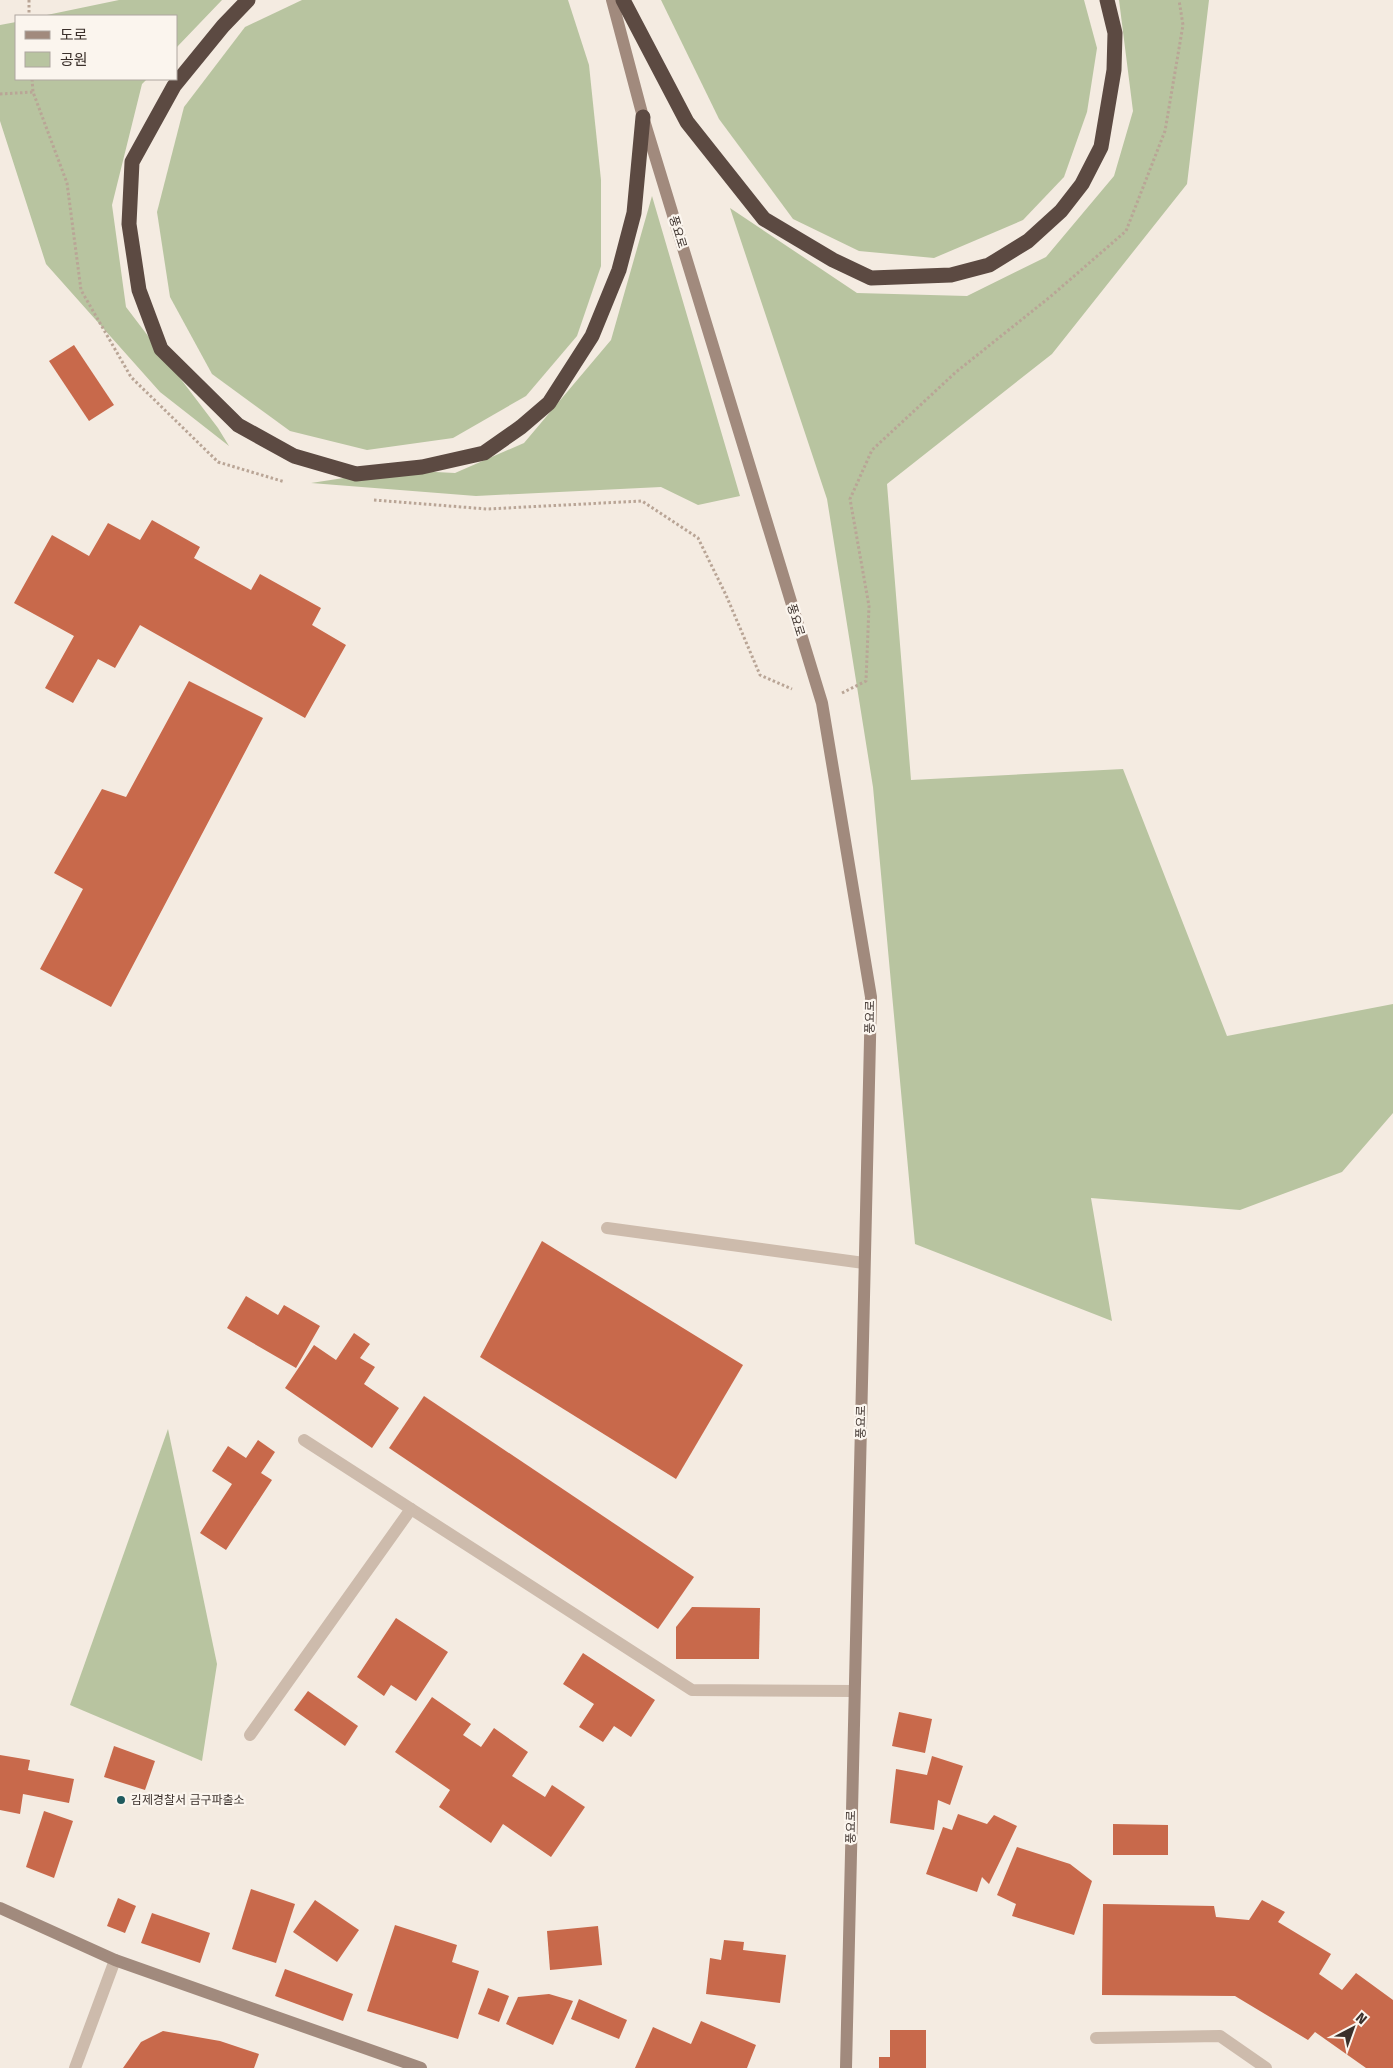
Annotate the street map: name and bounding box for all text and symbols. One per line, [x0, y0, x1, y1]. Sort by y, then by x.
legend [15, 15, 178, 80]
text: 도로 [60, 26, 88, 44]
text: 공원 [60, 51, 88, 69]
street label: 풍요로 [666, 214, 690, 250]
street label: 풍요로 [784, 602, 808, 638]
street label: 풍요로 [863, 1000, 877, 1034]
street label: 풍요로 [854, 1405, 868, 1439]
place label: 김제경찰서 금구파출소 [131, 1793, 245, 1807]
marker: 김제경찰서 금구파출소 [115, 1794, 127, 1806]
street label: 풍요로 [844, 1810, 858, 1844]
north arrow [1328, 2003, 1378, 2053]
text: N [1352, 2009, 1370, 2028]

